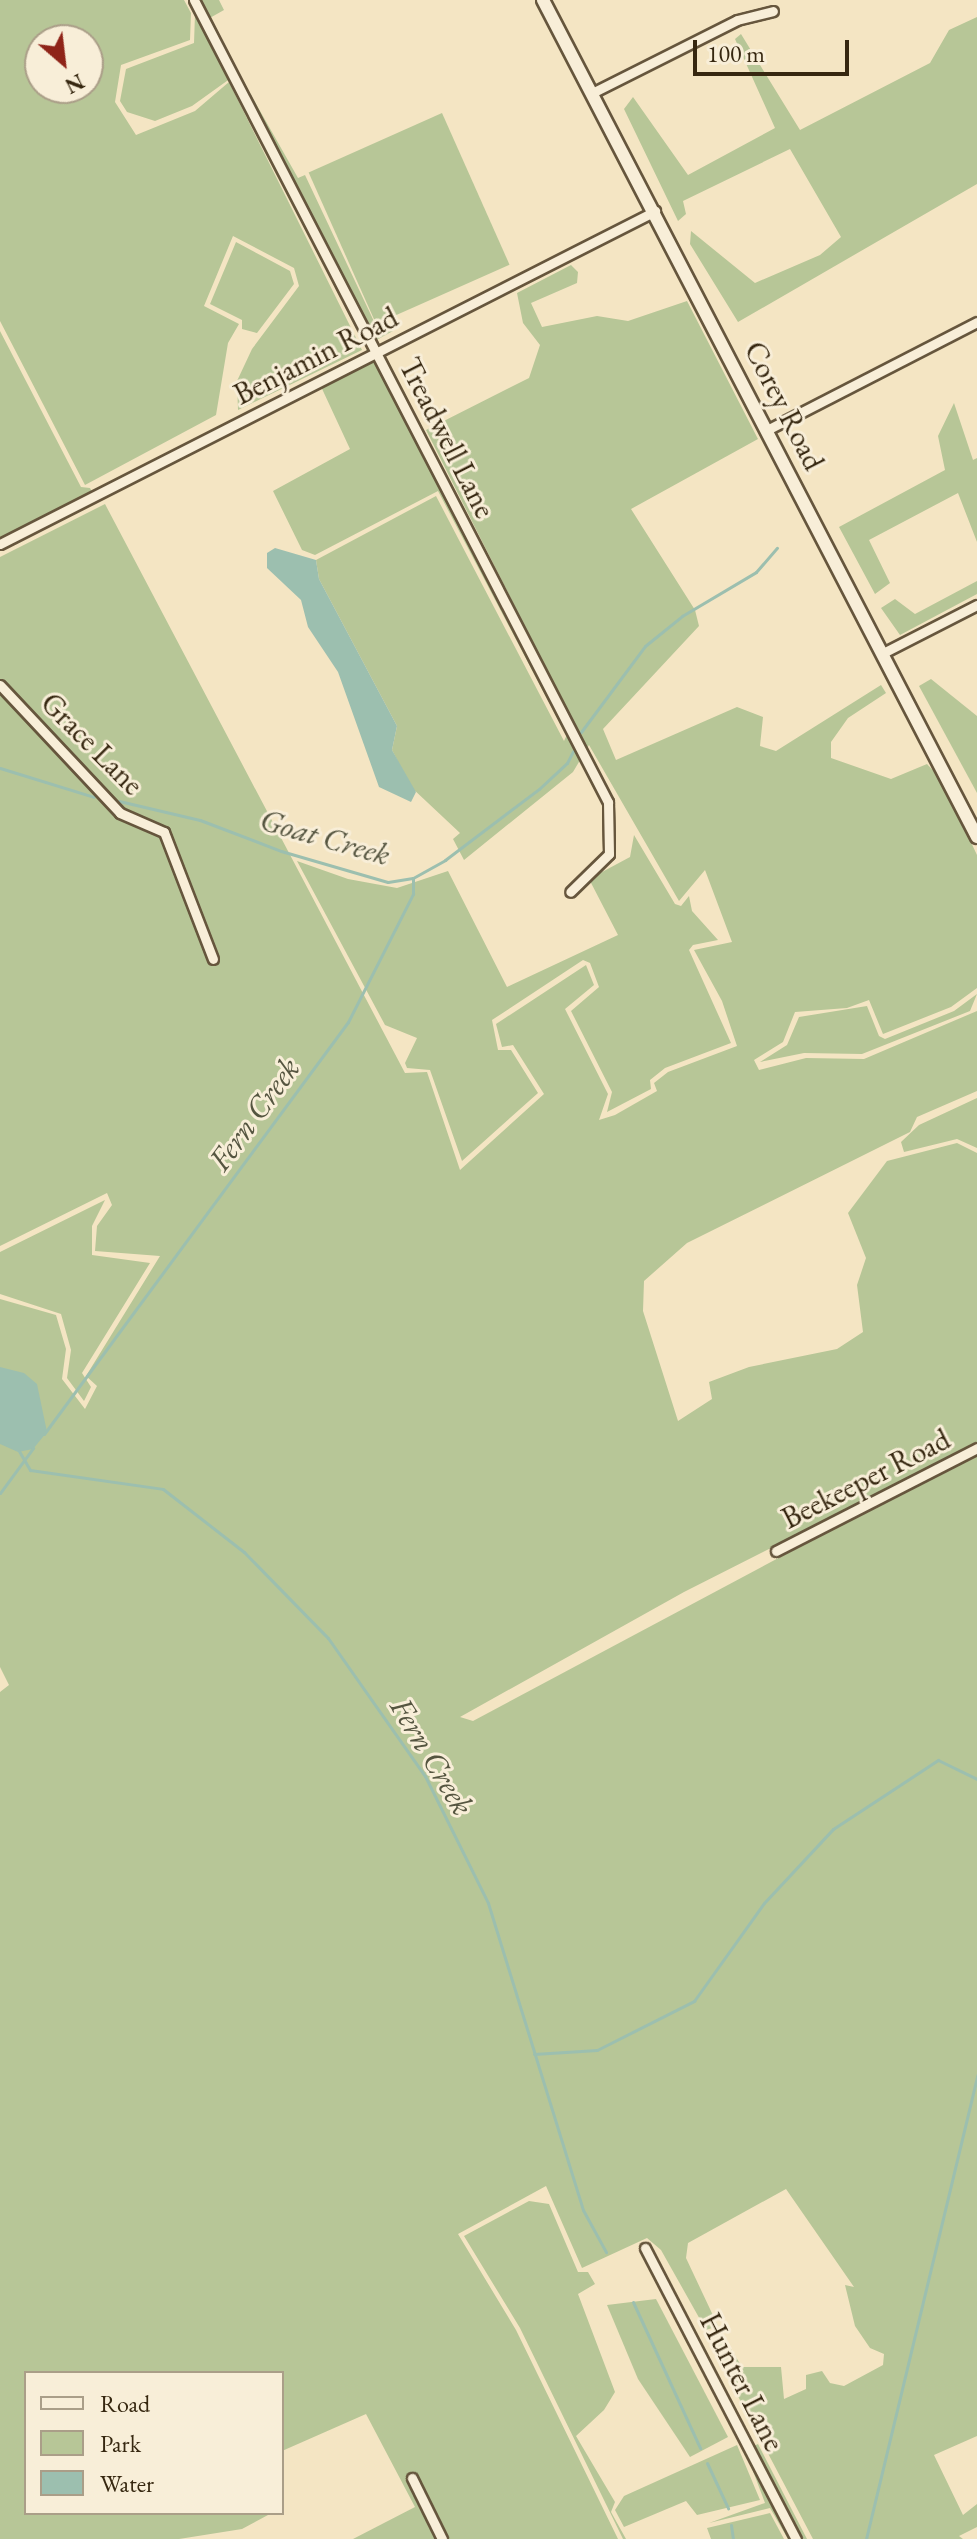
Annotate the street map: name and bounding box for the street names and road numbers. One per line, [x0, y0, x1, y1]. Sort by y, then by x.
street label: Benjamin Road [228, 299, 404, 413]
street label: Corey Road [736, 336, 832, 476]
street label: Treadwell Lane [391, 352, 503, 524]
street label: Grace Lane [33, 685, 151, 803]
street label: Beekeeper Road [776, 1421, 956, 1537]
street label: Hunter Lane [692, 2307, 792, 2457]

